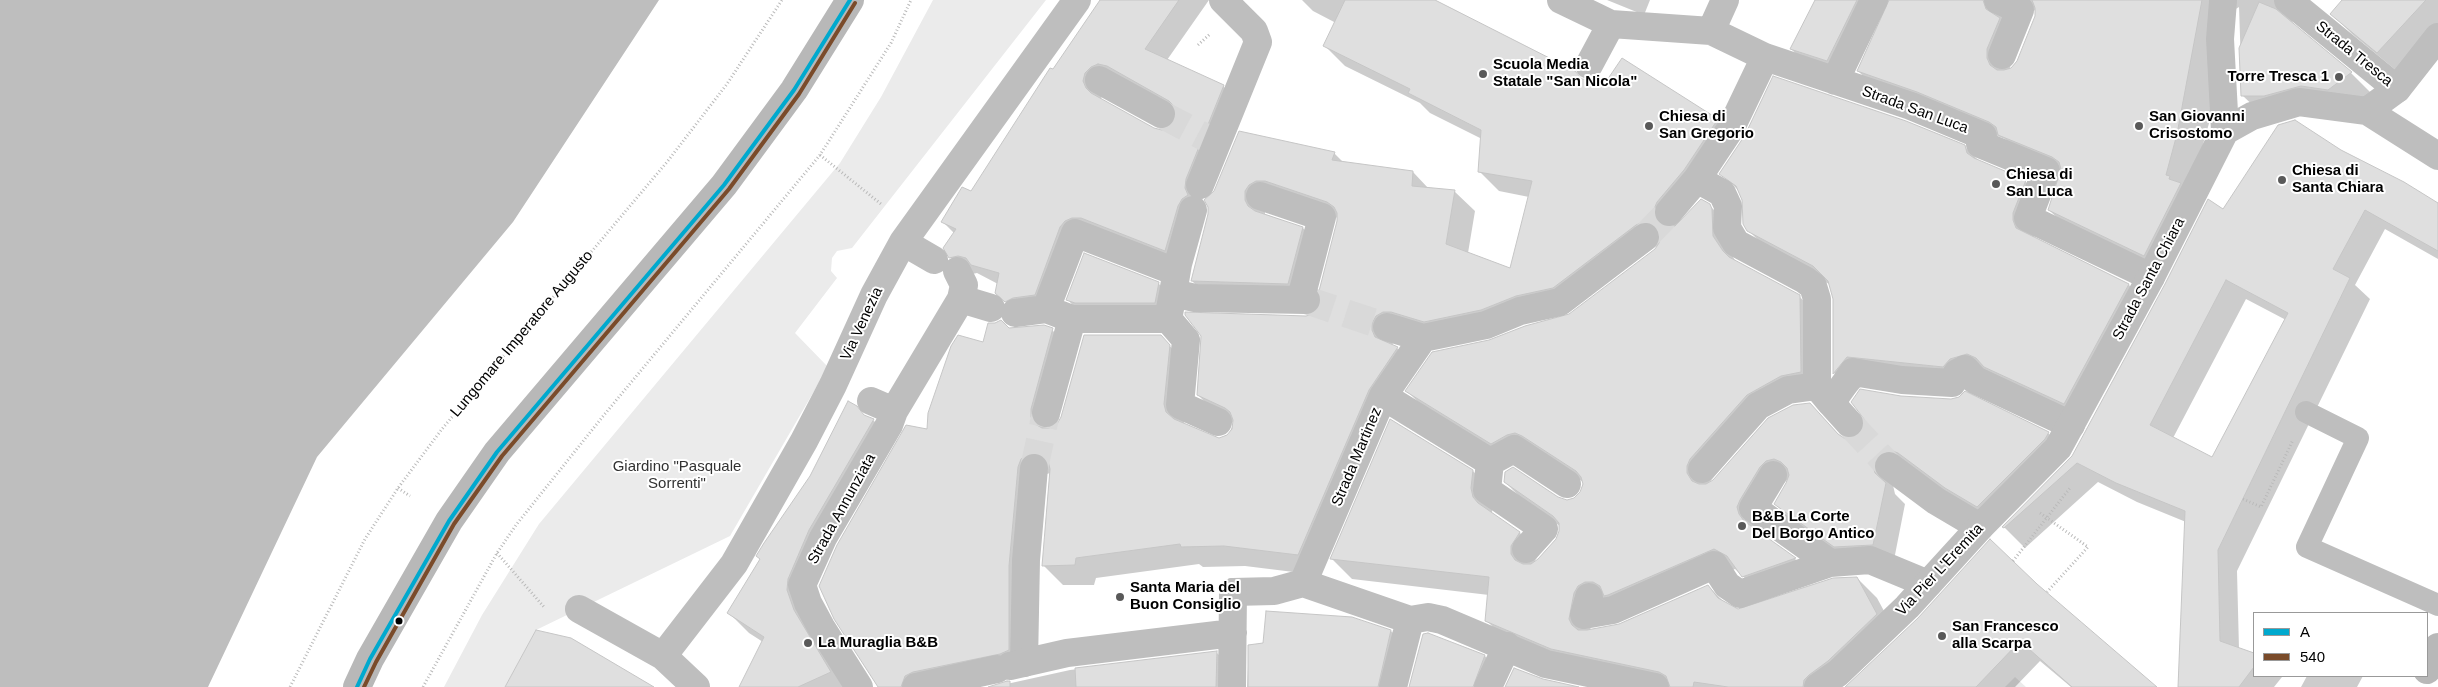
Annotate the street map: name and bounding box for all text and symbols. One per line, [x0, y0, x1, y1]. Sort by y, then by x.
street label: Strada Tresca [2312, 18, 2396, 90]
place label: Scuola Media Statale "San Nicola" [1493, 56, 1637, 91]
marker: Scuola Media Statale "San Nicola" [1477, 68, 1489, 80]
place label: Torre Tresca 1 [2228, 68, 2329, 86]
marker: Torre Tresca 1 [2333, 71, 2345, 83]
street label: Strada San Luca [1859, 82, 1971, 138]
place label: Chiesa di San Gregorio [1659, 108, 1754, 143]
place label: San Giovanni Crisostomo [2149, 108, 2245, 143]
marker: Chiesa di San Gregorio [1643, 120, 1655, 132]
marker: San Giovanni Crisostomo [2133, 120, 2145, 132]
place label: Chiesa di Santa Chiara [2292, 162, 2384, 197]
place label: Chiesa di San Luca [2006, 166, 2073, 201]
marker: Chiesa di Santa Chiara [2276, 174, 2288, 186]
marker: Chiesa di San Luca [1990, 178, 2002, 190]
street label: Strada Santa Chiara [2109, 215, 2189, 343]
street label: Lungomare Imperatore Augusto [447, 247, 597, 421]
street label: Via Venezia [837, 284, 887, 364]
street label: Strada Martinez [1328, 405, 1386, 509]
street label: Strada Annunziata [804, 451, 880, 567]
park label: Giardino "Pasquale Sorrenti" [613, 458, 741, 493]
place label: B&B La Corte Del Borgo Antico [1752, 508, 1874, 543]
marker: B&B La Corte Del Borgo Antico [1736, 520, 1748, 532]
street label: Via Pier L'Eremita [1893, 520, 1987, 620]
place label: Santa Maria del Buon Consiglio [1130, 579, 1241, 614]
marker: Santa Maria del Buon Consiglio [1114, 591, 1126, 603]
legend [2253, 612, 2428, 677]
unlabelled marker [394, 616, 404, 626]
place label: San Francesco alla Scarpa [1952, 618, 2059, 653]
text: A [2300, 623, 2310, 640]
marker: San Francesco alla Scarpa [1936, 630, 1948, 642]
place label: La Muraglia B&B [818, 634, 938, 652]
marker: La Muraglia B&B [802, 637, 814, 649]
text: 540 [2300, 648, 2325, 665]

